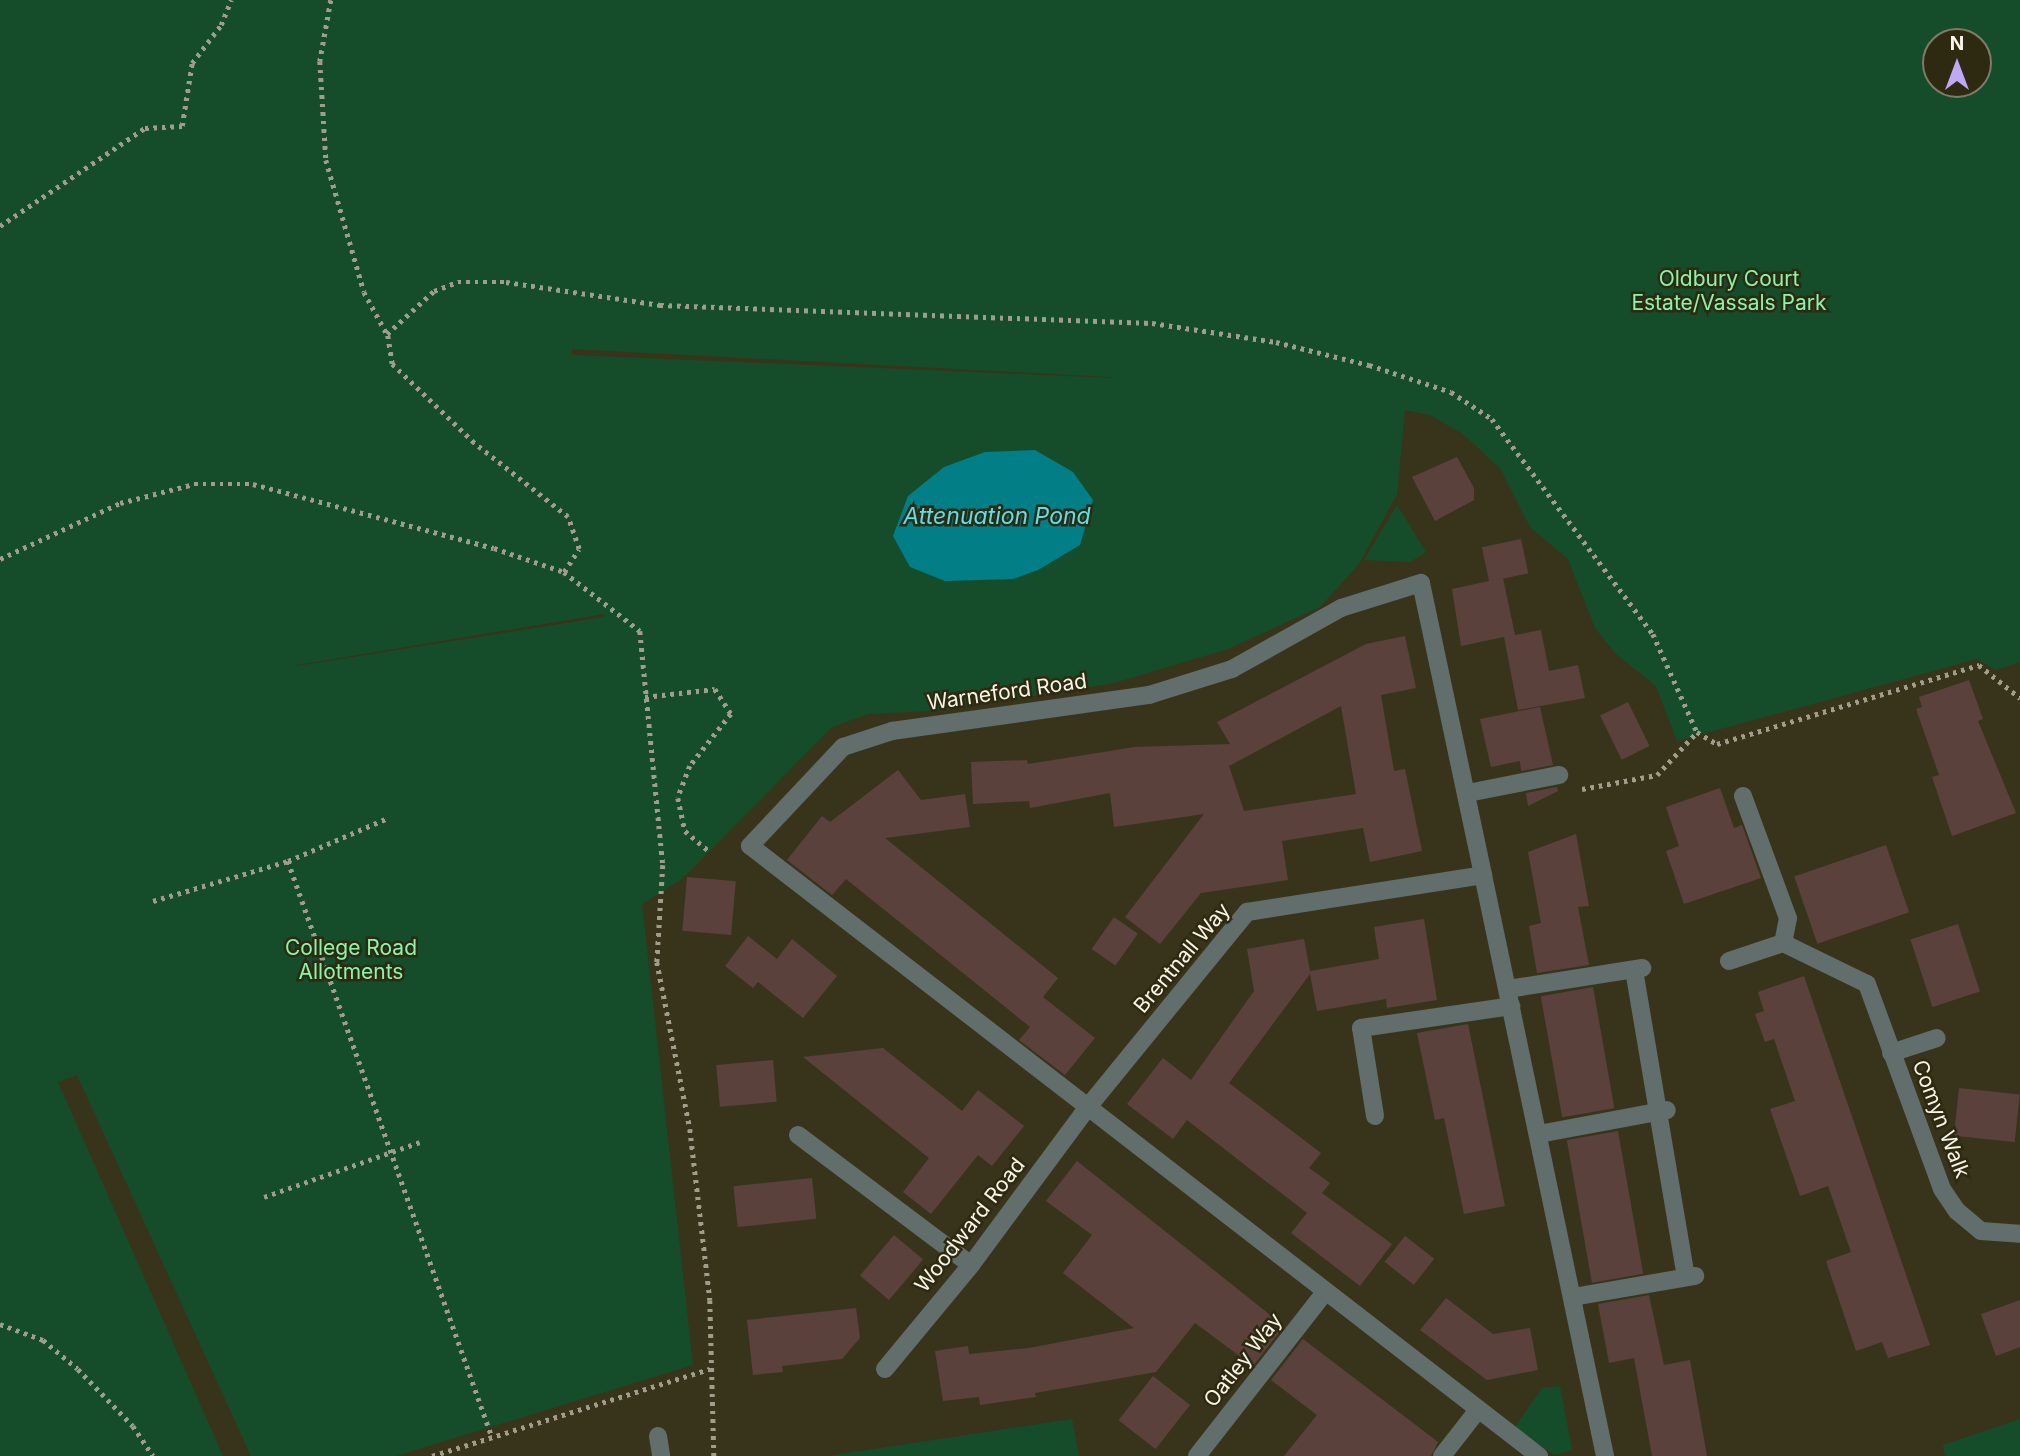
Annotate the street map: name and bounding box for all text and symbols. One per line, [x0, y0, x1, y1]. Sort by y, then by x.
north arrow [1922, 28, 1992, 98]
text: N [1950, 32, 1964, 55]
park label: Oldbury Court Estate/Vassals Park [1631, 266, 1827, 316]
water label: Attenuation Pond [903, 502, 1091, 530]
street label: Warneford Road [926, 668, 1088, 716]
street label: Brentnall Way [1129, 898, 1235, 1018]
park label: College Road Allotments [285, 935, 417, 985]
street label: Comyn Walk [1907, 1057, 1975, 1181]
street label: Woodward Road [910, 1153, 1030, 1297]
street label: Oatley Way [1199, 1308, 1287, 1412]

